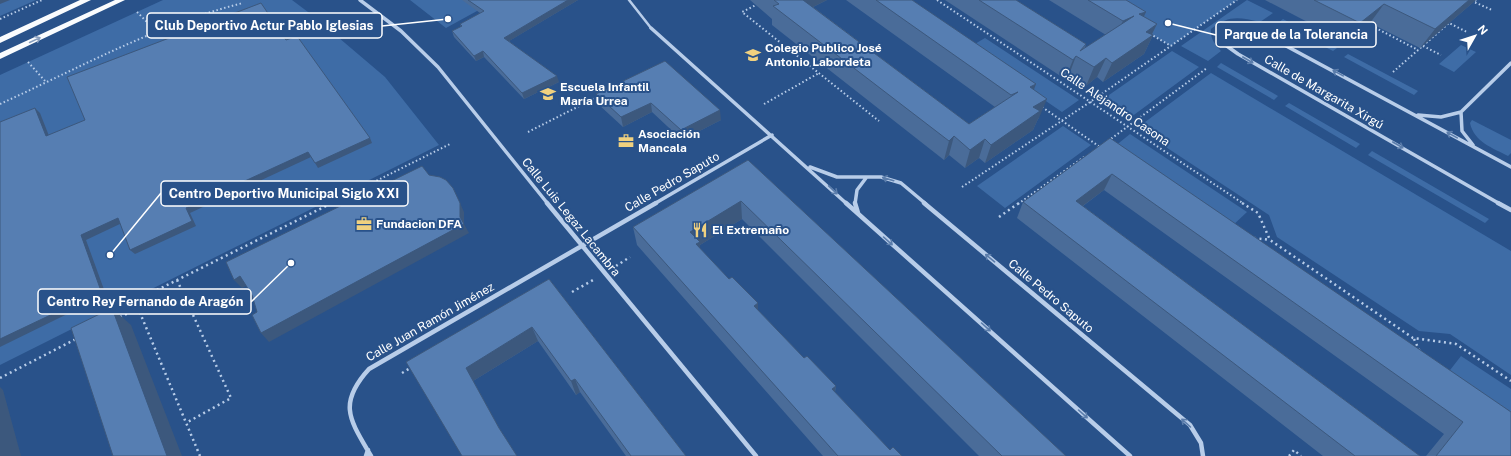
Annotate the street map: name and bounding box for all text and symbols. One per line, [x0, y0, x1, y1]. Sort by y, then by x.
callout: Club Deportivo Actur Pablo Iglesias [147, 13, 382, 38]
north arrow [1455, 16, 1495, 56]
text: Club Deportivo Actur Pablo Iglesias [155, 18, 374, 33]
callout: Parque de la Tolerancia [1216, 22, 1376, 47]
text: N [1475, 23, 1490, 37]
text: Parque de la Tolerancia [1224, 27, 1368, 42]
one-way arrow [29, 36, 41, 43]
place label: Colegio Publico José Antonio Labordeta [765, 41, 882, 69]
school or university icon: Colegio Publico José Antonio Labordeta [744, 46, 762, 64]
street label: Calle de Margarita Xirgú [1262, 52, 1386, 132]
one-way arrow [1242, 57, 1254, 65]
street label: Calle Alejandro Casona [1058, 65, 1172, 149]
one-way arrow [1332, 69, 1344, 77]
place label: Escuela Infantil María Urrea [560, 80, 649, 108]
school or university icon: Escuela Infantil María Urrea [539, 85, 557, 103]
place label: Asociación Mancala [638, 127, 700, 155]
one-way arrow [1446, 131, 1458, 139]
office icon: Asociación Mancala [617, 132, 635, 150]
one-way arrow [1392, 142, 1404, 150]
street label: Calle Pedro Saputo [622, 149, 722, 215]
street label: Calle Luis Legaz Lacambra [519, 155, 623, 279]
one-way arrow [882, 175, 895, 182]
callout: Centro Deportivo Municipal Siglo XXI [161, 181, 408, 206]
text: Centro Deportivo Municipal Siglo XXI [169, 186, 399, 201]
one-way arrow [828, 186, 838, 195]
office icon: Fundacion DFA [355, 215, 373, 233]
place label: Fundacion DFA [376, 217, 462, 231]
restaurant icon: El Extremaño [691, 221, 709, 239]
place label: El Extremaño [712, 223, 789, 237]
one-way arrow [883, 236, 893, 245]
one-way arrow [985, 253, 996, 262]
street label: Calle Pedro Saputo [1005, 256, 1097, 336]
street label: Calle Juan Ramón Jiménez [364, 280, 497, 364]
callout: Centro Rey Fernando de Aragón [38, 289, 251, 314]
text: Centro Rey Fernando de Aragón [47, 294, 243, 309]
one-way arrow [980, 323, 991, 332]
one-way arrow [1077, 409, 1088, 418]
one-way arrow [1181, 418, 1191, 427]

